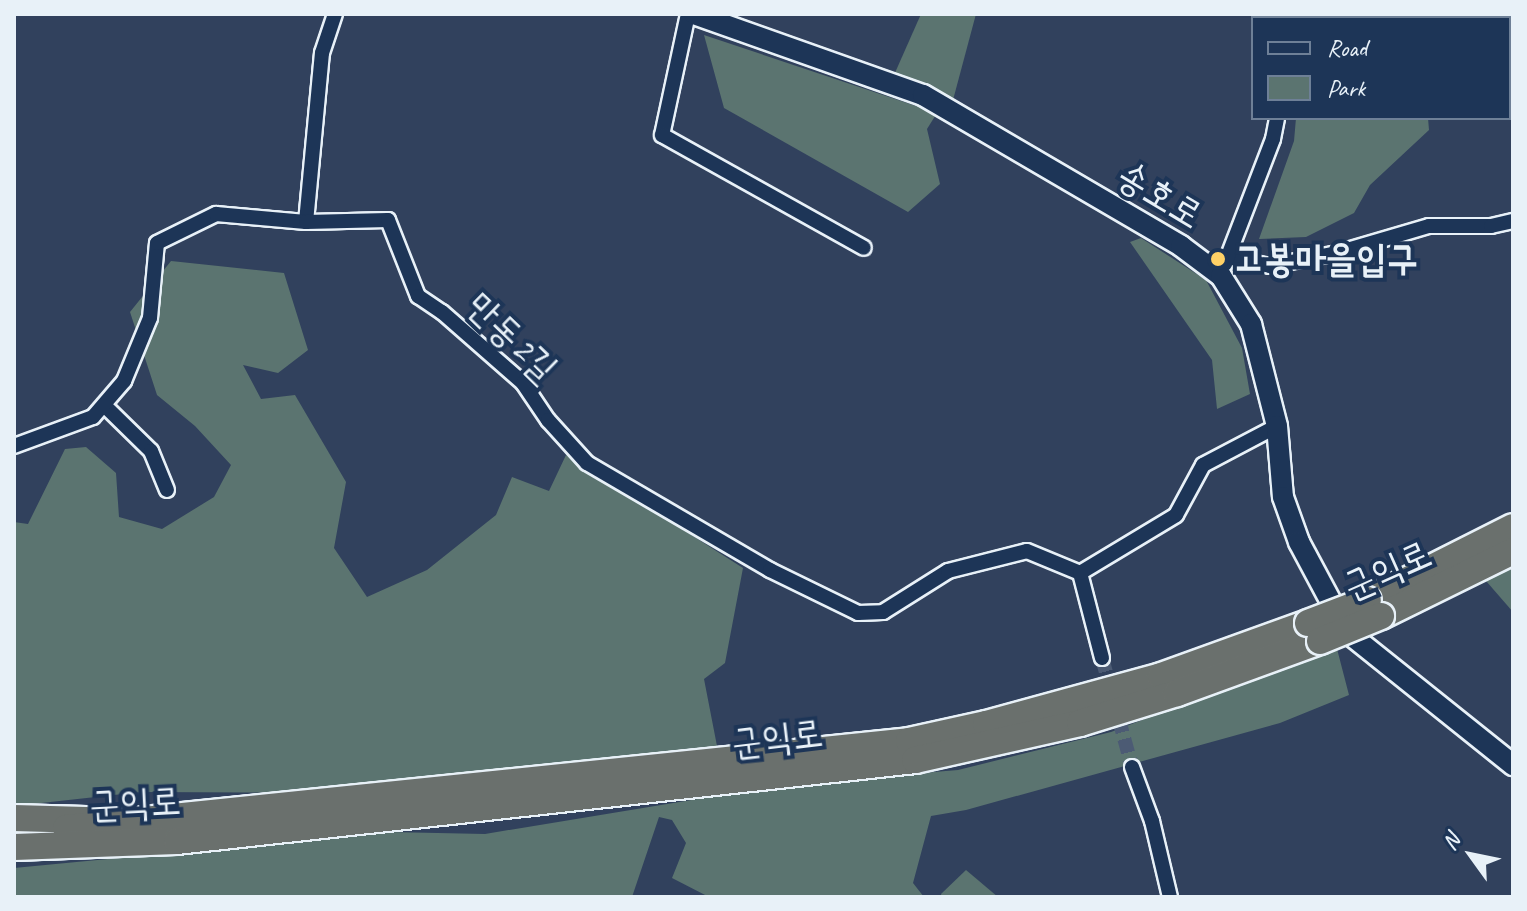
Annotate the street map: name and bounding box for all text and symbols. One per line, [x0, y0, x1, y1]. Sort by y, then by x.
legend [1251, 16, 1511, 120]
text: Road [1327, 33, 1367, 63]
text: Park [1327, 73, 1365, 103]
street label: 송호로 [1109, 152, 1211, 238]
place label: 고봉마을입구 [1234, 236, 1417, 282]
marker: 고봉마을입구 [1209, 250, 1227, 268]
street label: 만동2길 [457, 283, 567, 391]
street label: 군익로 [1336, 531, 1438, 609]
street label: 군익로 [729, 710, 825, 766]
street label: 군익로 [88, 778, 182, 828]
north arrow [1431, 815, 1511, 895]
text: N [1435, 829, 1466, 855]

